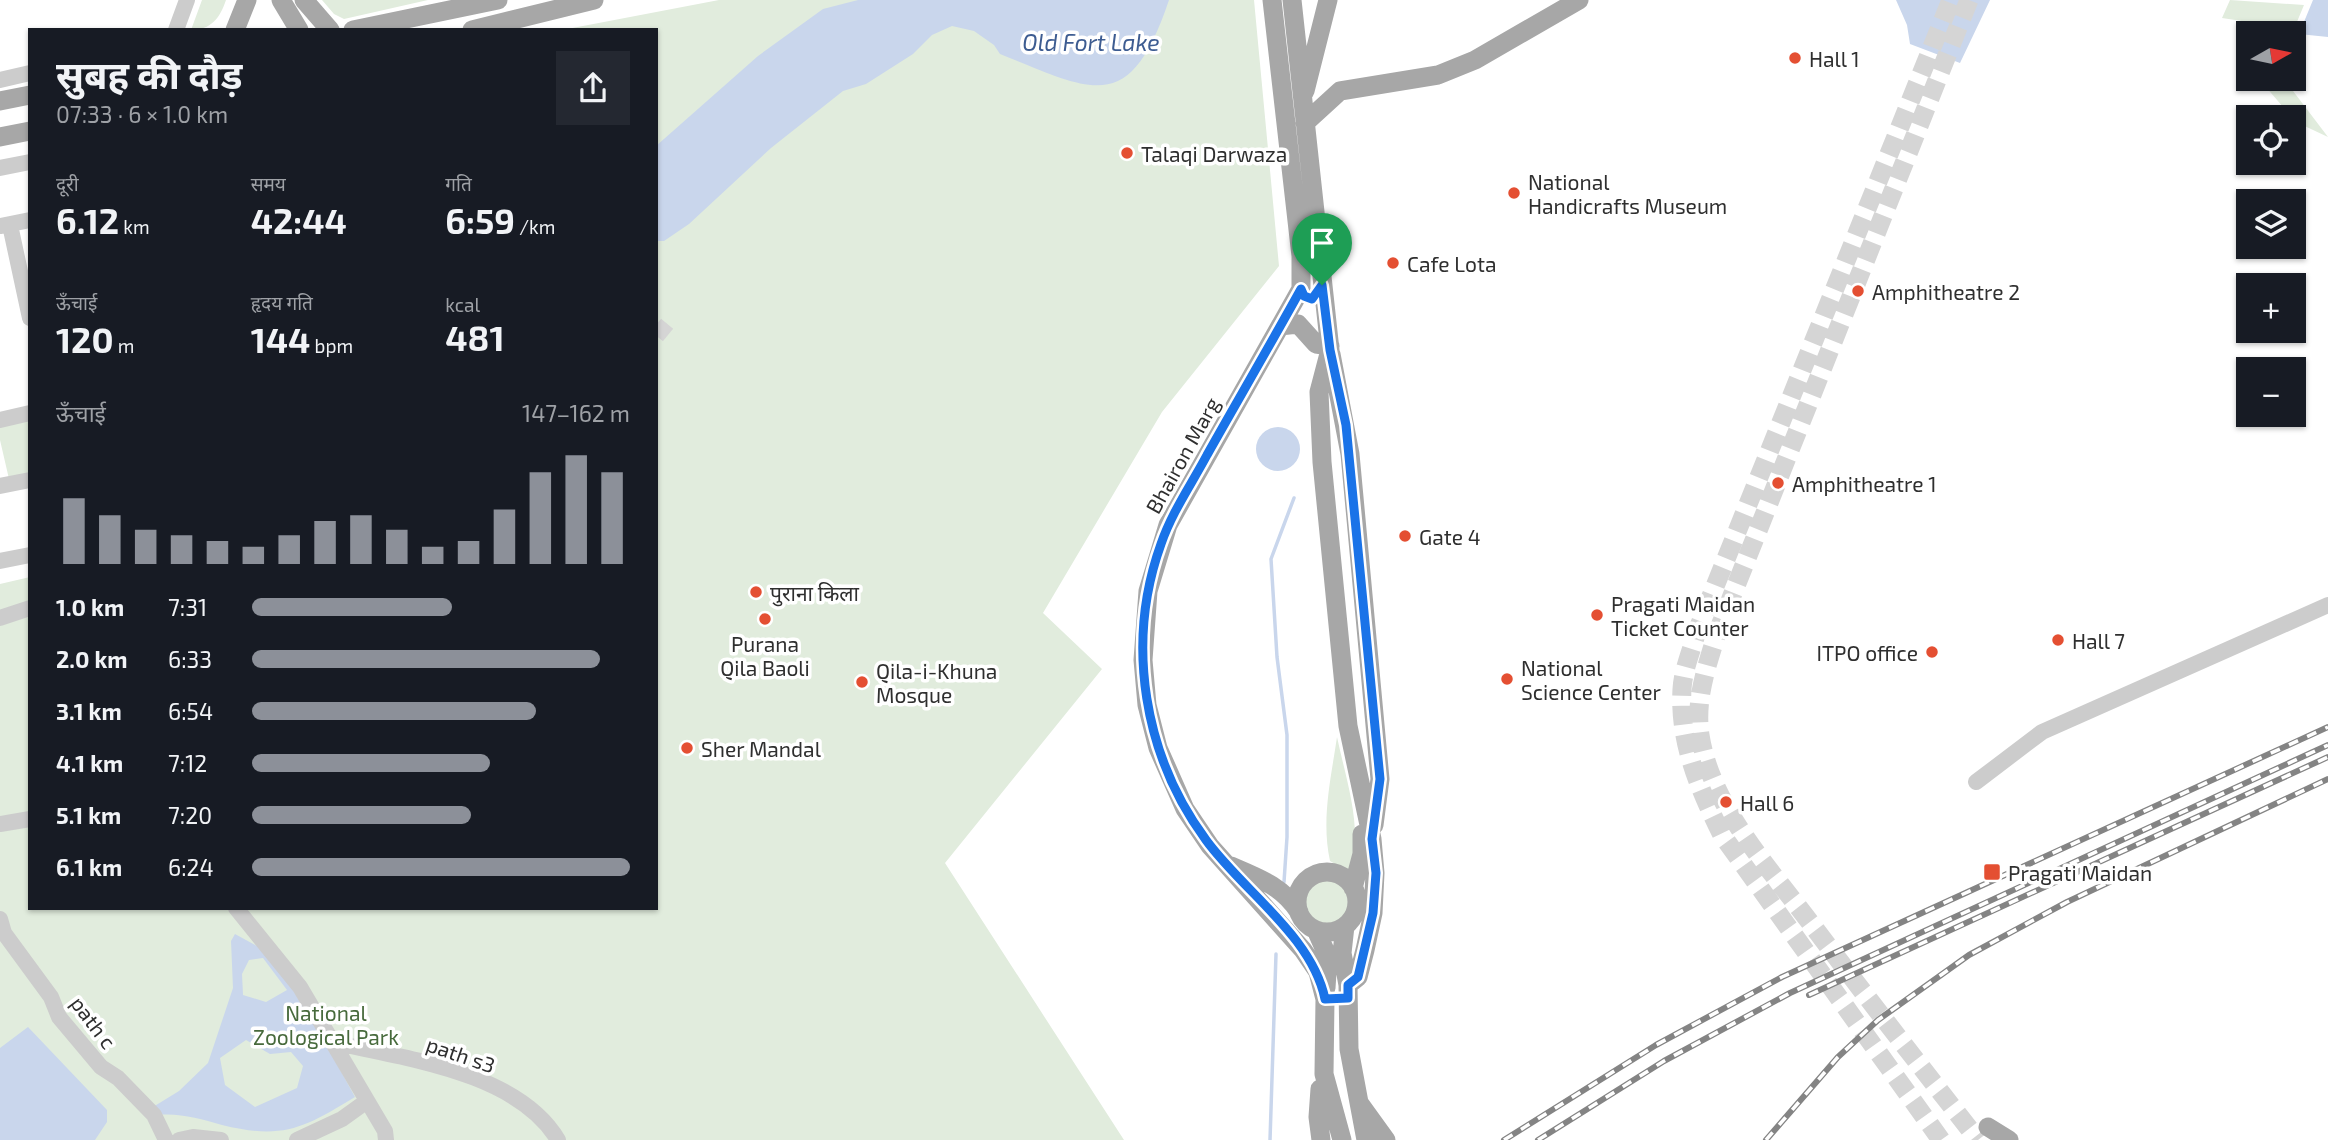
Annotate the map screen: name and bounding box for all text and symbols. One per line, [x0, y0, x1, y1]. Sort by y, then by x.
north arrow [2236, 21, 2306, 91]
map controls [2236, 21, 2306, 427]
water label: Old Fort Lake [1022, 28, 1160, 56]
place label: Hall 1 [1809, 46, 1860, 71]
marker: Hall 1 [1787, 50, 1803, 66]
text: सुबह की दौड़ [56, 51, 242, 97]
button: share [556, 51, 630, 125]
text: 07:33 · 6 × 1.0 km [56, 100, 228, 128]
button: locate [2236, 105, 2306, 175]
place label: Talaqi Darwaza [1141, 141, 1287, 166]
marker: Talaqi Darwaza [1119, 145, 1135, 161]
place label: National Handicrafts Museum [1528, 169, 1727, 218]
text: दूरी [56, 172, 79, 195]
text: समय [251, 172, 286, 195]
text: गति [445, 172, 472, 195]
marker: National Handicrafts Museum [1506, 185, 1522, 201]
button: layers [2236, 189, 2306, 259]
text: 6.12 [56, 199, 119, 241]
text: 42:44 [251, 199, 347, 241]
text: 6:59 [445, 199, 515, 241]
pin [1292, 213, 1352, 285]
text: km [119, 215, 150, 238]
text: /km [515, 215, 555, 238]
icon: arrive [1303, 224, 1341, 262]
place label: Cafe Lota [1407, 251, 1496, 276]
marker: Cafe Lota [1385, 255, 1401, 271]
button: + [2236, 273, 2306, 343]
place label: Amphitheatre 2 [1872, 279, 2020, 304]
marker: Amphitheatre 2 [1850, 283, 1866, 299]
text: ऊँचाई [56, 291, 97, 314]
text: हृदय गति [251, 291, 313, 314]
text: kcal [445, 293, 480, 316]
text: 481 [445, 316, 505, 358]
text: 120 [56, 318, 114, 360]
text: 144 [251, 318, 310, 360]
text: m [114, 334, 134, 357]
text: bpm [310, 334, 353, 357]
button: − [2236, 357, 2306, 427]
street label: Bhairon Marg [1140, 392, 1224, 517]
text: ऊँचाई [56, 399, 106, 427]
text: 147–162 m [522, 399, 630, 427]
place label: Amphitheatre 1 [1792, 471, 1937, 496]
marker: Amphitheatre 1 [1770, 475, 1786, 491]
place label: Gate 4 [1419, 524, 1481, 549]
marker: Gate 4 [1397, 528, 1413, 544]
place label: पुराना किला [770, 580, 860, 607]
marker: पुराना किला [748, 584, 764, 600]
place label: Pragati Maidan Ticket Counter [1611, 591, 1755, 640]
text: 1.0 km [56, 593, 124, 621]
text: 7:31 [168, 593, 207, 621]
marker: Pragati Maidan Ticket Counter [1589, 607, 1605, 623]
marker: Purana Qila Baoli [757, 611, 773, 627]
place label: Hall 7 [2072, 628, 2125, 653]
place label: Purana Qila Baoli [720, 631, 810, 681]
marker: Hall 7 [2050, 632, 2066, 648]
place label: ITPO office [1816, 640, 1918, 665]
marker: ITPO office [1924, 644, 1940, 660]
text: 2.0 km [56, 645, 128, 673]
text: 6:33 [168, 645, 212, 673]
place label: National Science Center [1521, 655, 1662, 704]
place label: Qila-i-Khuna Mosque [876, 658, 997, 707]
marker: National Science Center [1499, 671, 1515, 687]
marker: Qila-i-Khuna Mosque [854, 674, 870, 690]
text: 3.1 km [56, 697, 122, 725]
text: 6:54 [168, 697, 213, 725]
place label: Sher Mandal [701, 736, 822, 761]
marker: Sher Mandal [679, 740, 695, 756]
text: 4.1 km [56, 749, 123, 777]
text: 7:12 [168, 749, 207, 777]
place label: Hall 6 [1740, 790, 1794, 815]
marker: Hall 6 [1718, 794, 1734, 810]
text: 5.1 km [56, 801, 121, 829]
text: 7:20 [168, 801, 212, 829]
text: 6.1 km [56, 853, 122, 881]
text: 6:24 [168, 853, 214, 881]
place label: Pragati Maidan [2008, 860, 2152, 885]
marker: Pragati Maidan [1982, 862, 2002, 882]
street label: path c [66, 991, 122, 1053]
park label: National Zoological Park [253, 1000, 399, 1049]
street label: path s3 [423, 1031, 499, 1077]

